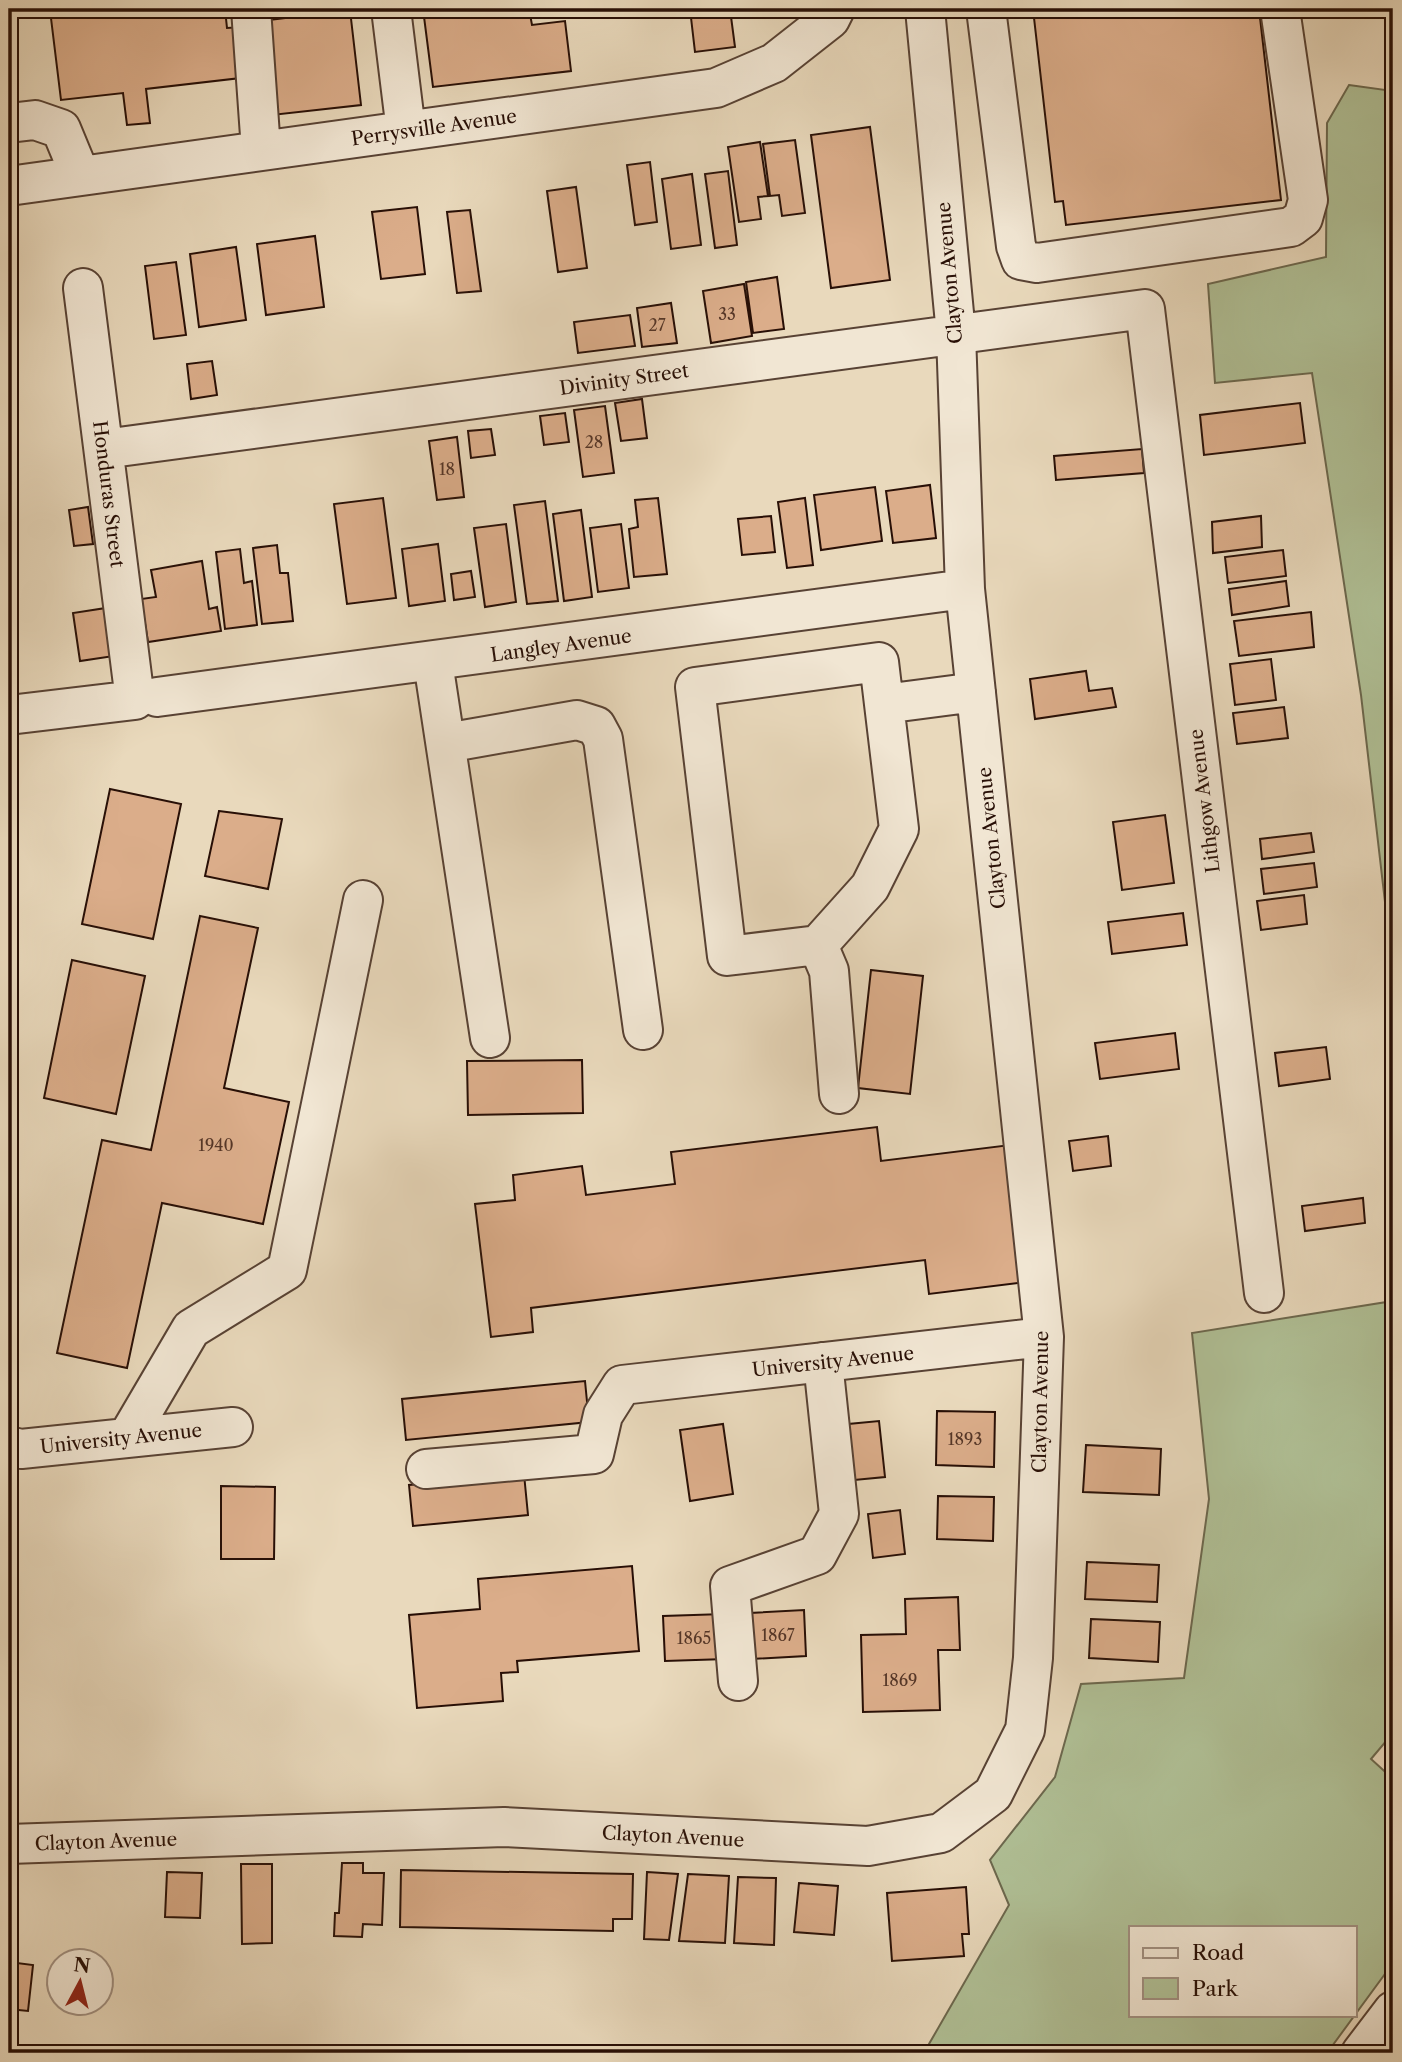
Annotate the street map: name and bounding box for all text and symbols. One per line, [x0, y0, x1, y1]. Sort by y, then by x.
street label: Perrysville Avenue [350, 104, 518, 150]
street label: Clayton Avenue [932, 201, 967, 345]
house number: 33 [718, 304, 736, 324]
house number: 27 [648, 315, 666, 335]
street label: Divinity Street [558, 359, 690, 400]
street label: Honduras Street [88, 419, 129, 569]
house number: 28 [585, 432, 603, 452]
house number: 18 [439, 459, 455, 479]
street label: Langley Avenue [489, 624, 633, 667]
street label: Lithgow Avenue [1184, 728, 1225, 874]
street label: Clayton Avenue [973, 766, 1010, 910]
house number: 1940 [198, 1135, 234, 1155]
street label: Clayton Avenue [1028, 1331, 1053, 1473]
street label: University Avenue [751, 1342, 915, 1381]
street label: University Avenue [39, 1419, 203, 1458]
house number: 1893 [948, 1429, 982, 1449]
house number: 1867 [761, 1625, 795, 1645]
house number: 1865 [677, 1628, 711, 1648]
house number: 1869 [883, 1670, 917, 1690]
street label: Clayton Avenue [601, 1821, 745, 1852]
street label: Clayton Avenue [34, 1828, 178, 1855]
legend [1129, 1926, 1356, 2016]
text: Road [1192, 1940, 1244, 1965]
north arrow [46, 1946, 116, 2016]
text: N [72, 1953, 92, 1978]
text: Park [1192, 1976, 1238, 2001]

